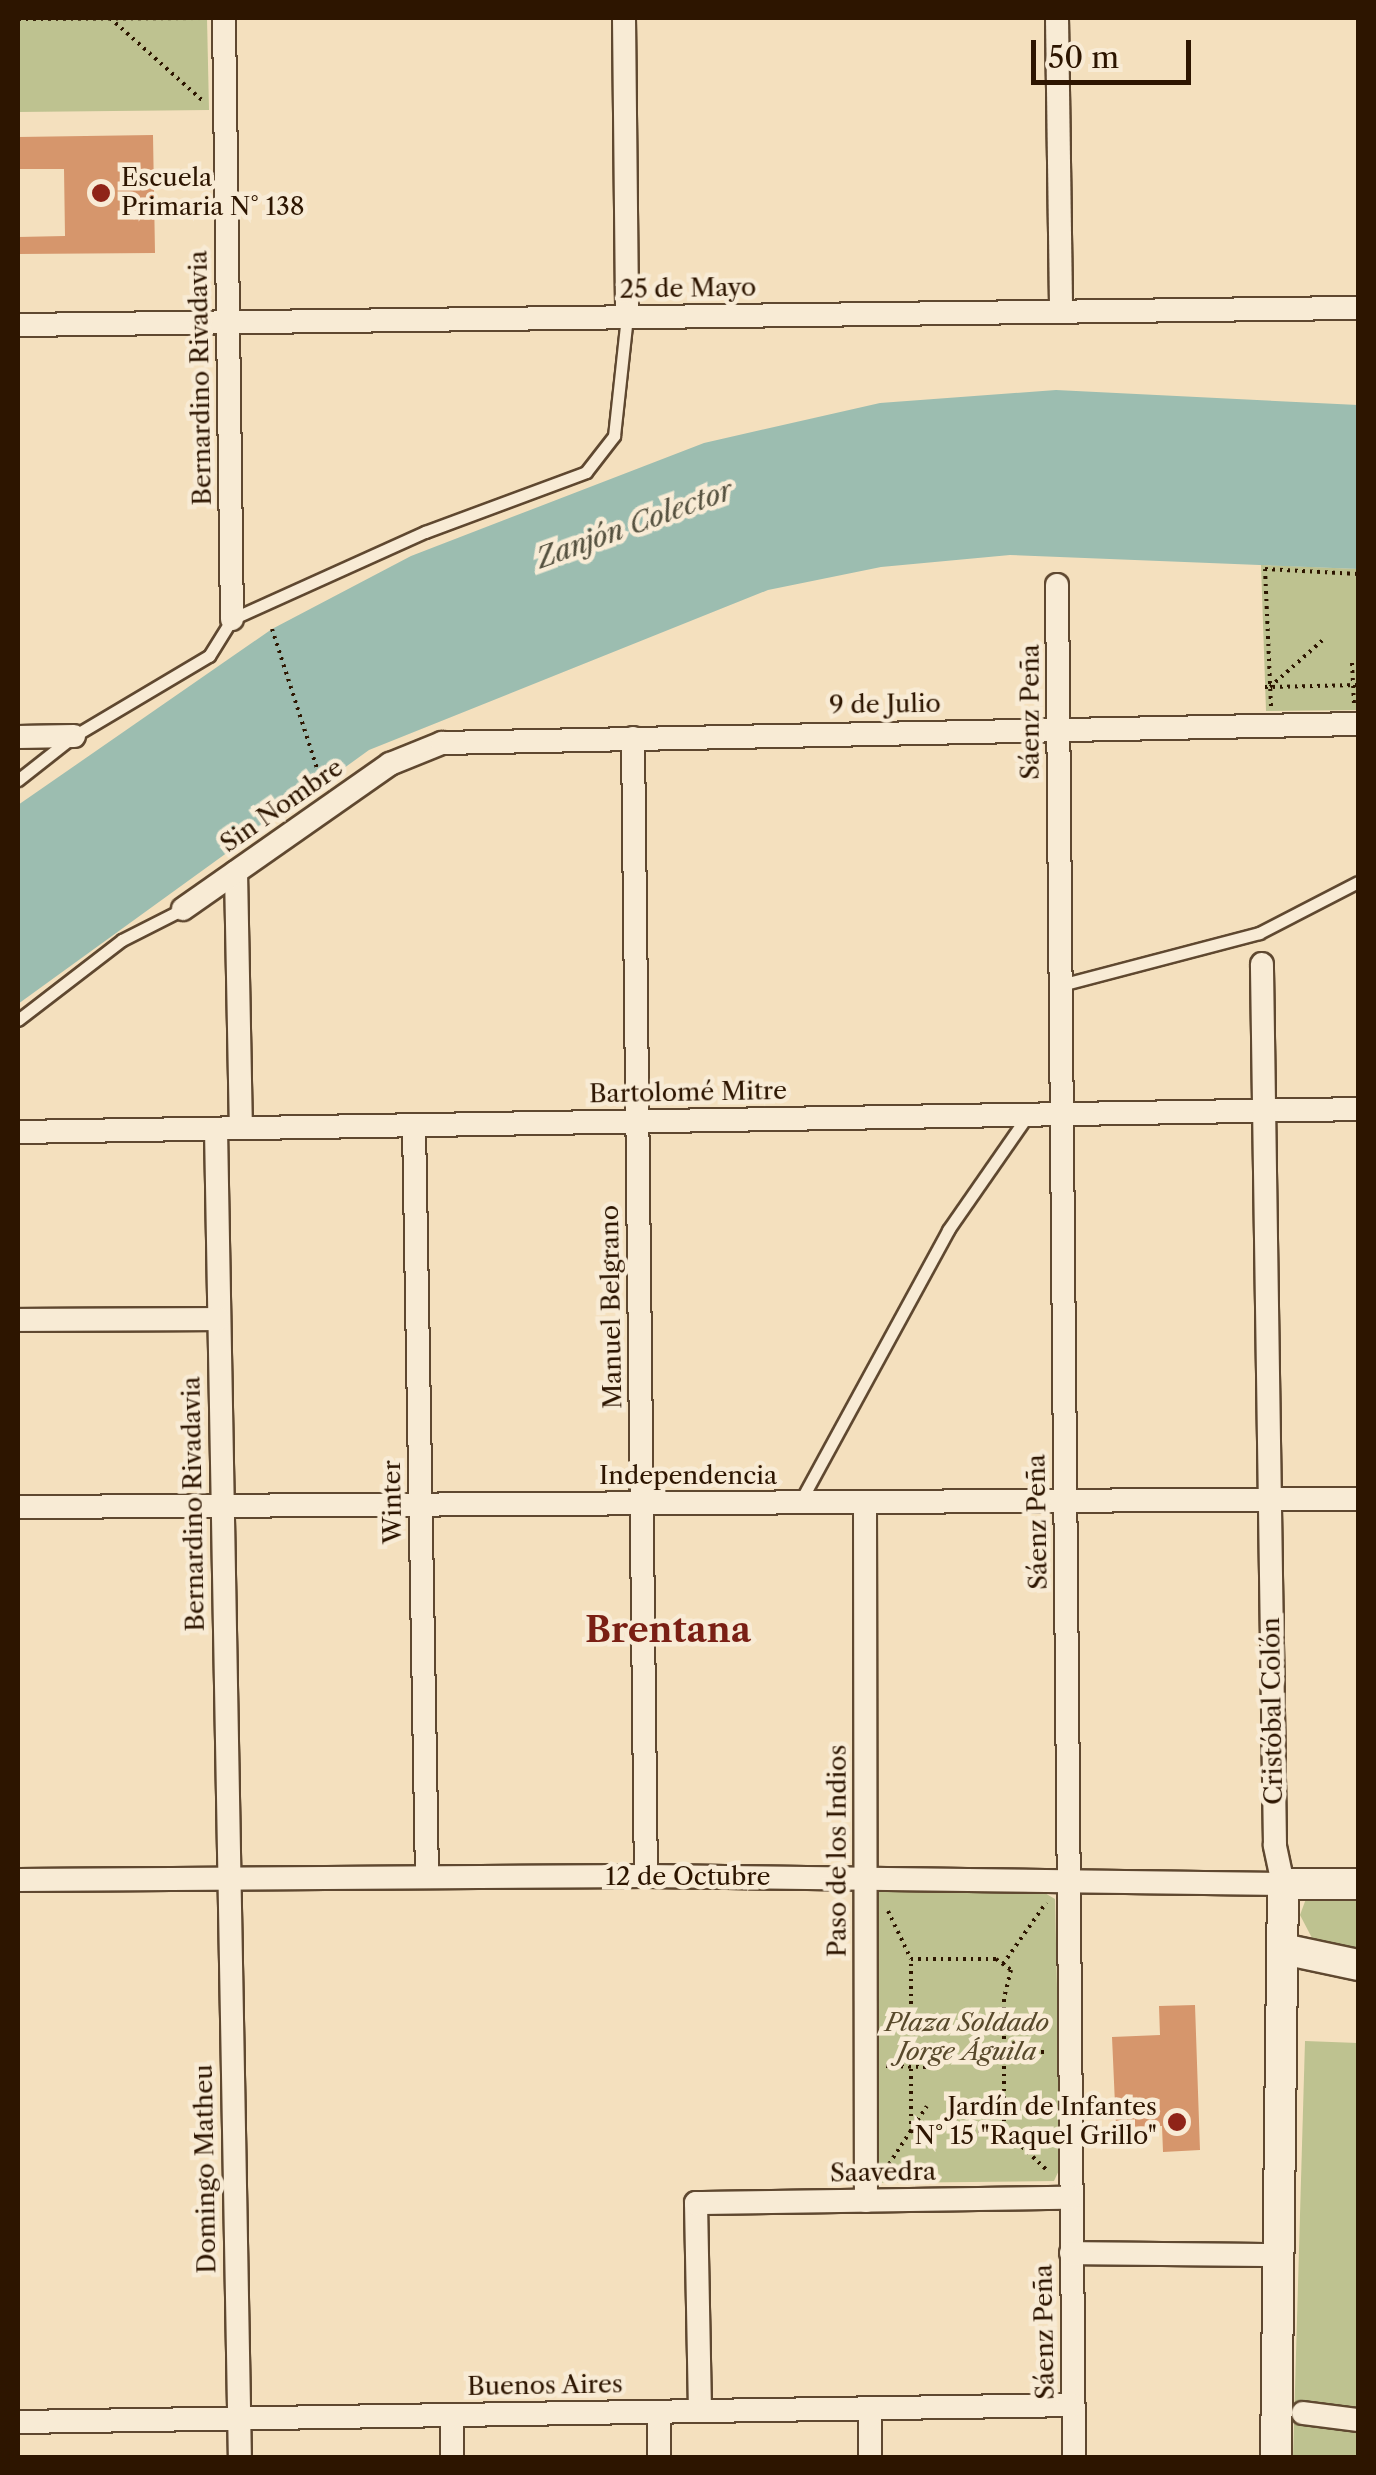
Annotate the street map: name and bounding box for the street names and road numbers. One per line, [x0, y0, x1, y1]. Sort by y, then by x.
street label: Bernardino Rivadavia [184, 250, 218, 506]
street label: 25 de Mayo [619, 273, 757, 305]
street label: Sáenz Peña [1016, 644, 1046, 780]
street label: 9 de Julio [829, 689, 941, 721]
street label: Sin Nombre [215, 753, 349, 859]
street label: Bartolomé Mitre [589, 1076, 787, 1110]
street label: Manuel Belgrano [595, 1205, 629, 1409]
street label: Bernardino Rivadavia [177, 1376, 211, 1632]
street label: Sáenz Peña [1022, 1454, 1054, 1590]
street label: Winter [377, 1460, 409, 1544]
street label: Independencia [599, 1461, 777, 1491]
street label: Cristóbal Colón [1256, 1617, 1290, 1805]
street label: Paso de los Indios [823, 1745, 853, 1957]
street label: 12 de Octubre [606, 1862, 770, 1892]
street label: Domingo Matheu [189, 2064, 223, 2274]
street label: Saavedra [830, 2157, 936, 2189]
street label: Sáenz Peña [1029, 2264, 1061, 2400]
street label: Buenos Aires [466, 2370, 624, 2402]

